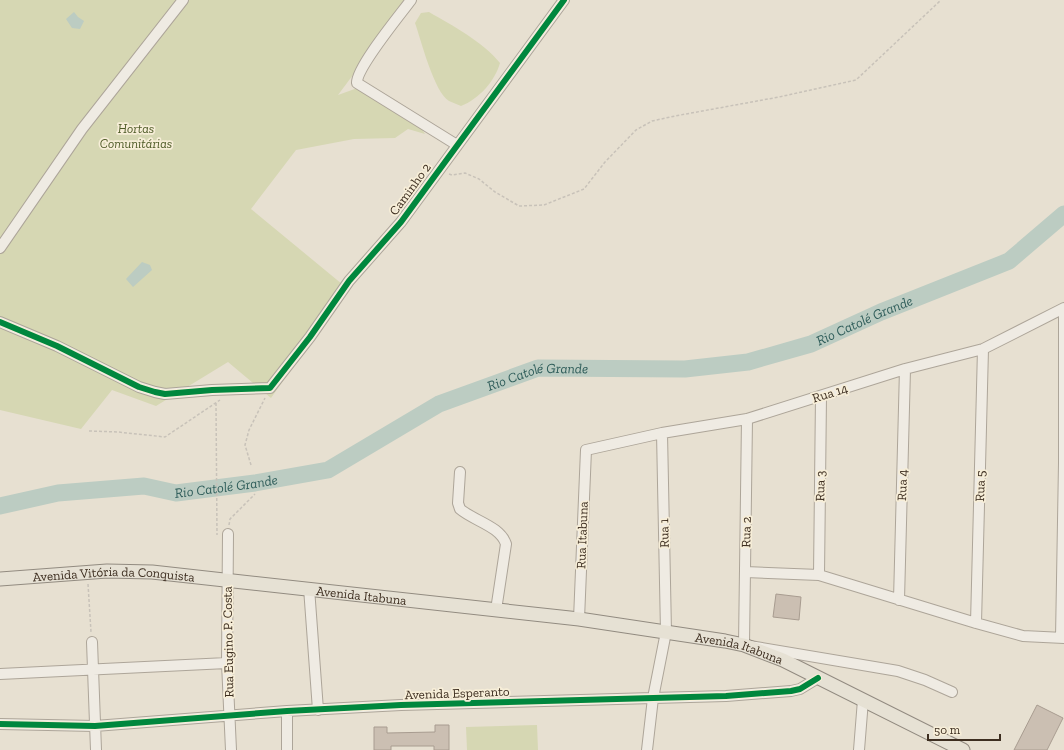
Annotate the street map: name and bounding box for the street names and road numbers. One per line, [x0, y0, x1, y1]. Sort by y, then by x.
street label: Caminho 2 [386, 160, 434, 218]
street label: Rua 14 [810, 380, 850, 406]
street label: Rua 4 [894, 469, 910, 501]
street label: Rua 3 [812, 470, 828, 502]
street label: Rua 5 [972, 470, 988, 502]
street label: Rua Itabuna [573, 500, 591, 569]
street label: Rua 2 [738, 516, 754, 548]
street label: Rua 1 [656, 518, 672, 548]
street label: Avenida Vitória da Conquista [32, 563, 196, 584]
street label: Avenida Itabuna [315, 583, 408, 608]
street label: Rua Eugino P. Costa [220, 586, 236, 698]
street label: Avenida Itabuna [694, 629, 786, 667]
street label: Avenida Esperanto [404, 684, 510, 702]

